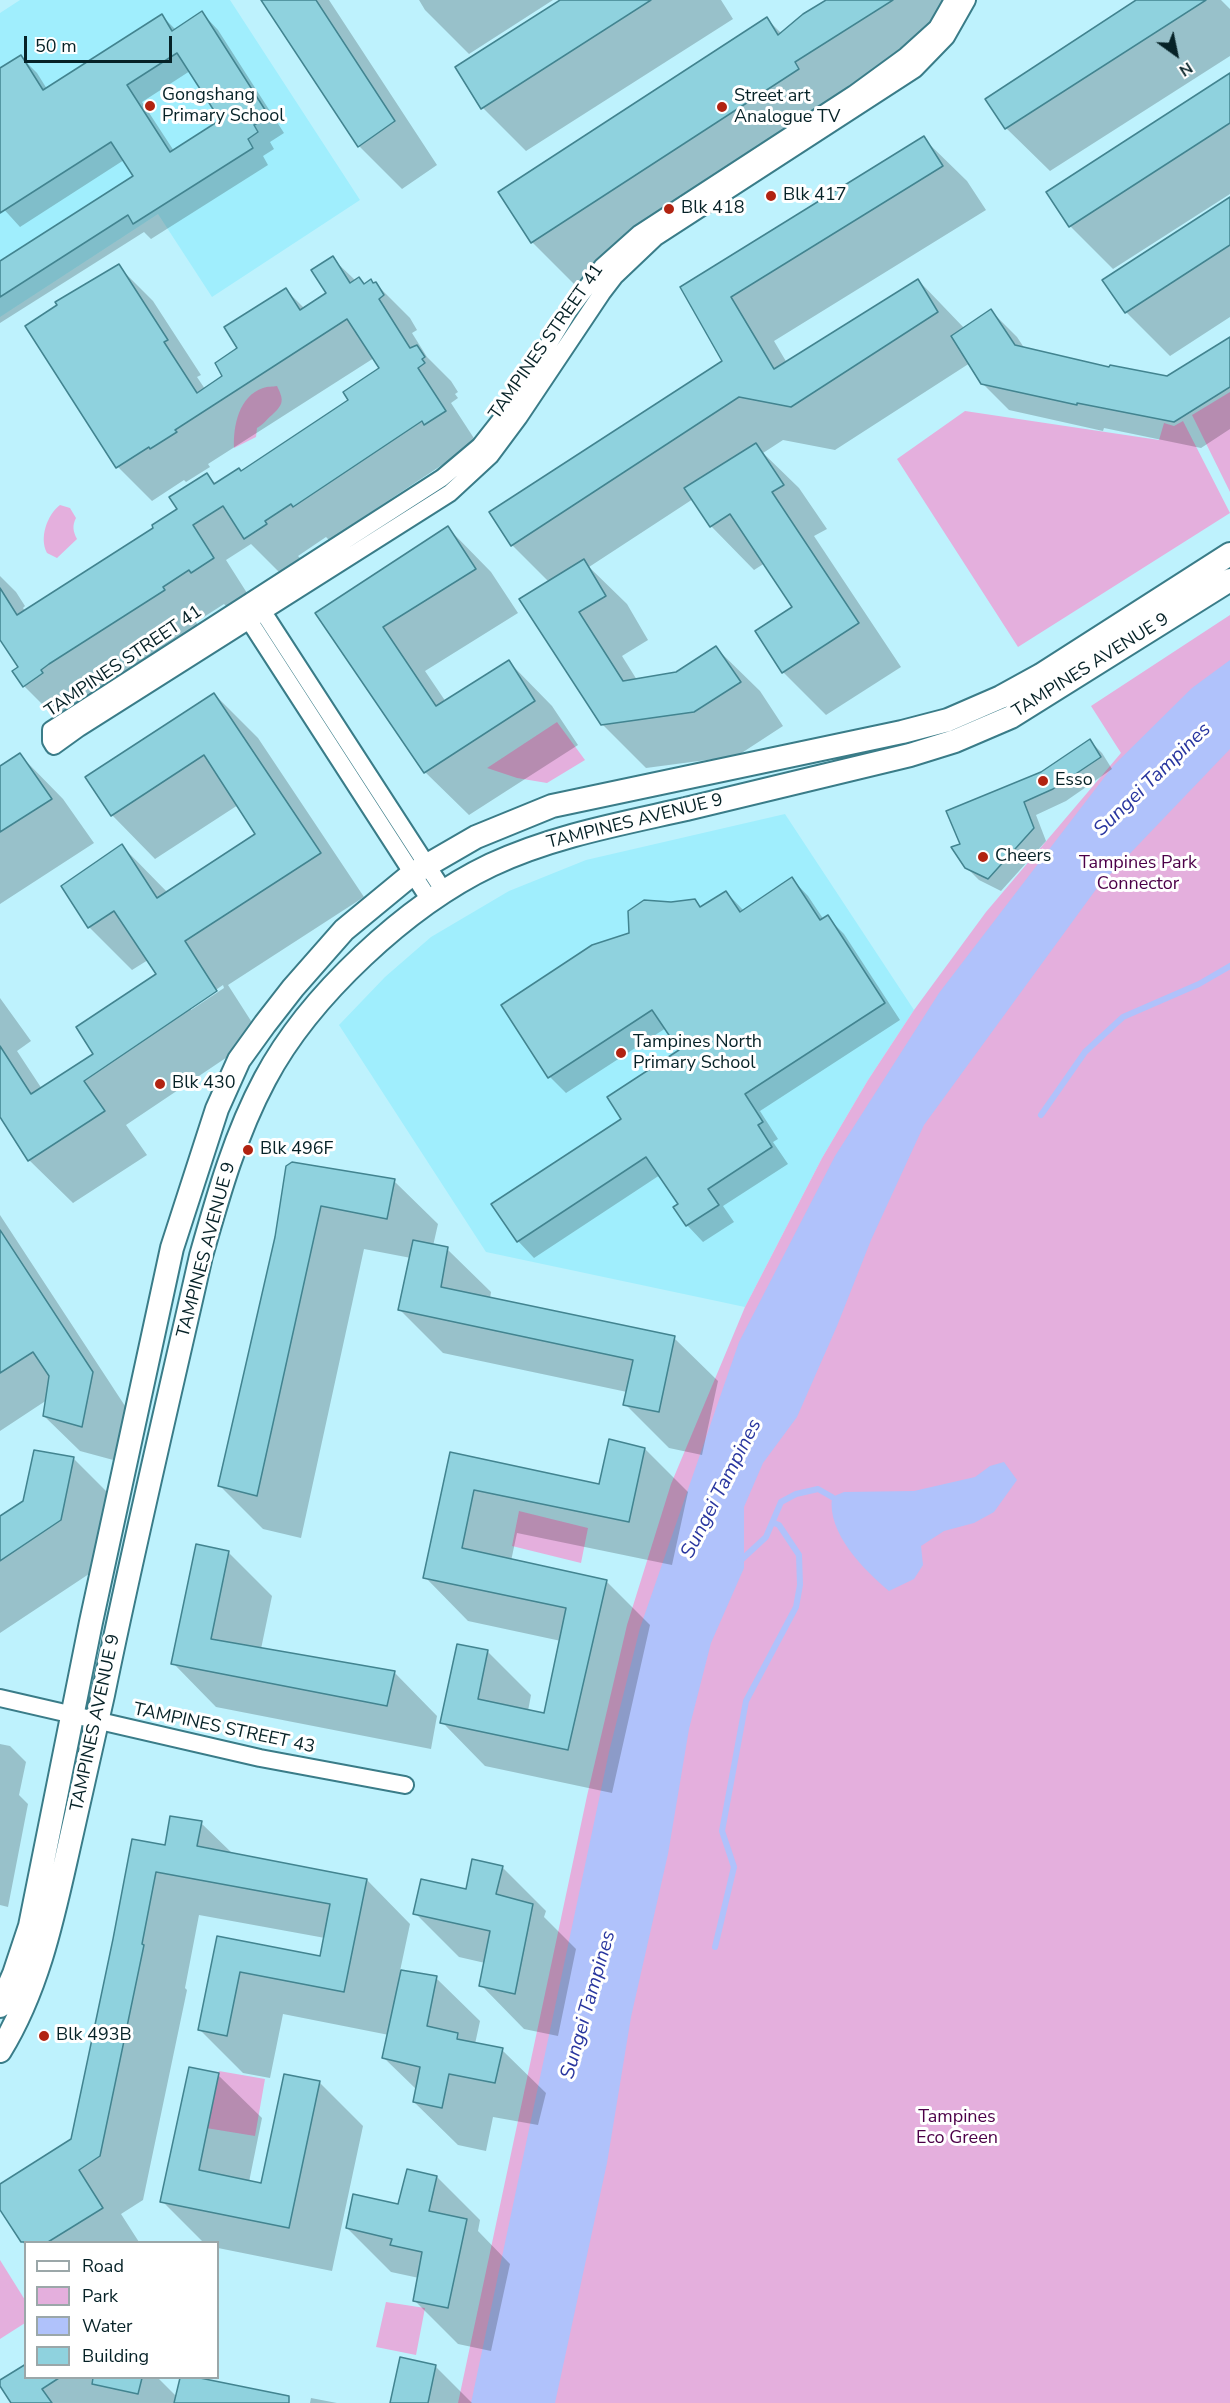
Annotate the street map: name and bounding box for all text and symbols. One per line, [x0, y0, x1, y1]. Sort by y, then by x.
scale bar [27, 24, 176, 62]
north arrow [1146, 24, 1206, 84]
text: 50 m [35, 34, 77, 58]
text: N [1175, 57, 1197, 82]
place label: Gongshang Primary School [162, 85, 285, 128]
place label: Street art Analogue TV [734, 86, 840, 128]
marker: Gongshang Primary School [143, 99, 157, 113]
marker: Street art Analogue TV [715, 100, 729, 114]
place label: Blk 417 [783, 185, 847, 207]
marker: Blk 417 [764, 189, 778, 203]
place label: Blk 418 [681, 198, 745, 220]
marker: Blk 418 [662, 202, 676, 216]
street label: TAMPINES STREET 41 [485, 260, 609, 424]
street label: TAMPINES STREET 41 [41, 601, 207, 723]
street label: TAMPINES AVENUE 9 [1009, 609, 1173, 723]
water label: Sungei Tampines [1090, 718, 1216, 842]
place label: Esso [1055, 770, 1093, 792]
marker: Esso [1036, 774, 1050, 788]
street label: TAMPINES AVENUE 9 [545, 790, 725, 854]
place label: Cheers [995, 846, 1052, 868]
marker: Cheers [976, 850, 990, 864]
park label: Tampines Park Connector [1079, 853, 1197, 896]
place label: Tampines North Primary School [633, 1032, 762, 1074]
marker: Tampines North Primary School [614, 1046, 628, 1060]
place label: Blk 430 [172, 1073, 236, 1095]
marker: Blk 430 [153, 1077, 167, 1091]
place label: Blk 496F [260, 1139, 333, 1161]
marker: Blk 496F [241, 1143, 255, 1157]
street label: TAMPINES AVENUE 9 [173, 1160, 241, 1340]
water label: Sungei Tampines [677, 1415, 767, 1563]
street label: TAMPINES AVENUE 9 [67, 1632, 125, 1814]
street label: TAMPINES STREET 43 [131, 1699, 317, 1759]
water label: Sungei Tampines [556, 1928, 622, 2082]
place label: Blk 493B [56, 2025, 132, 2047]
marker: Blk 493B [37, 2029, 51, 2043]
park label: Tampines Eco Green [916, 2107, 998, 2150]
legend [24, 2241, 219, 2379]
text: Road [82, 2254, 124, 2278]
text: Park [82, 2284, 118, 2308]
text: Water [82, 2314, 133, 2338]
text: Building [82, 2344, 149, 2368]

